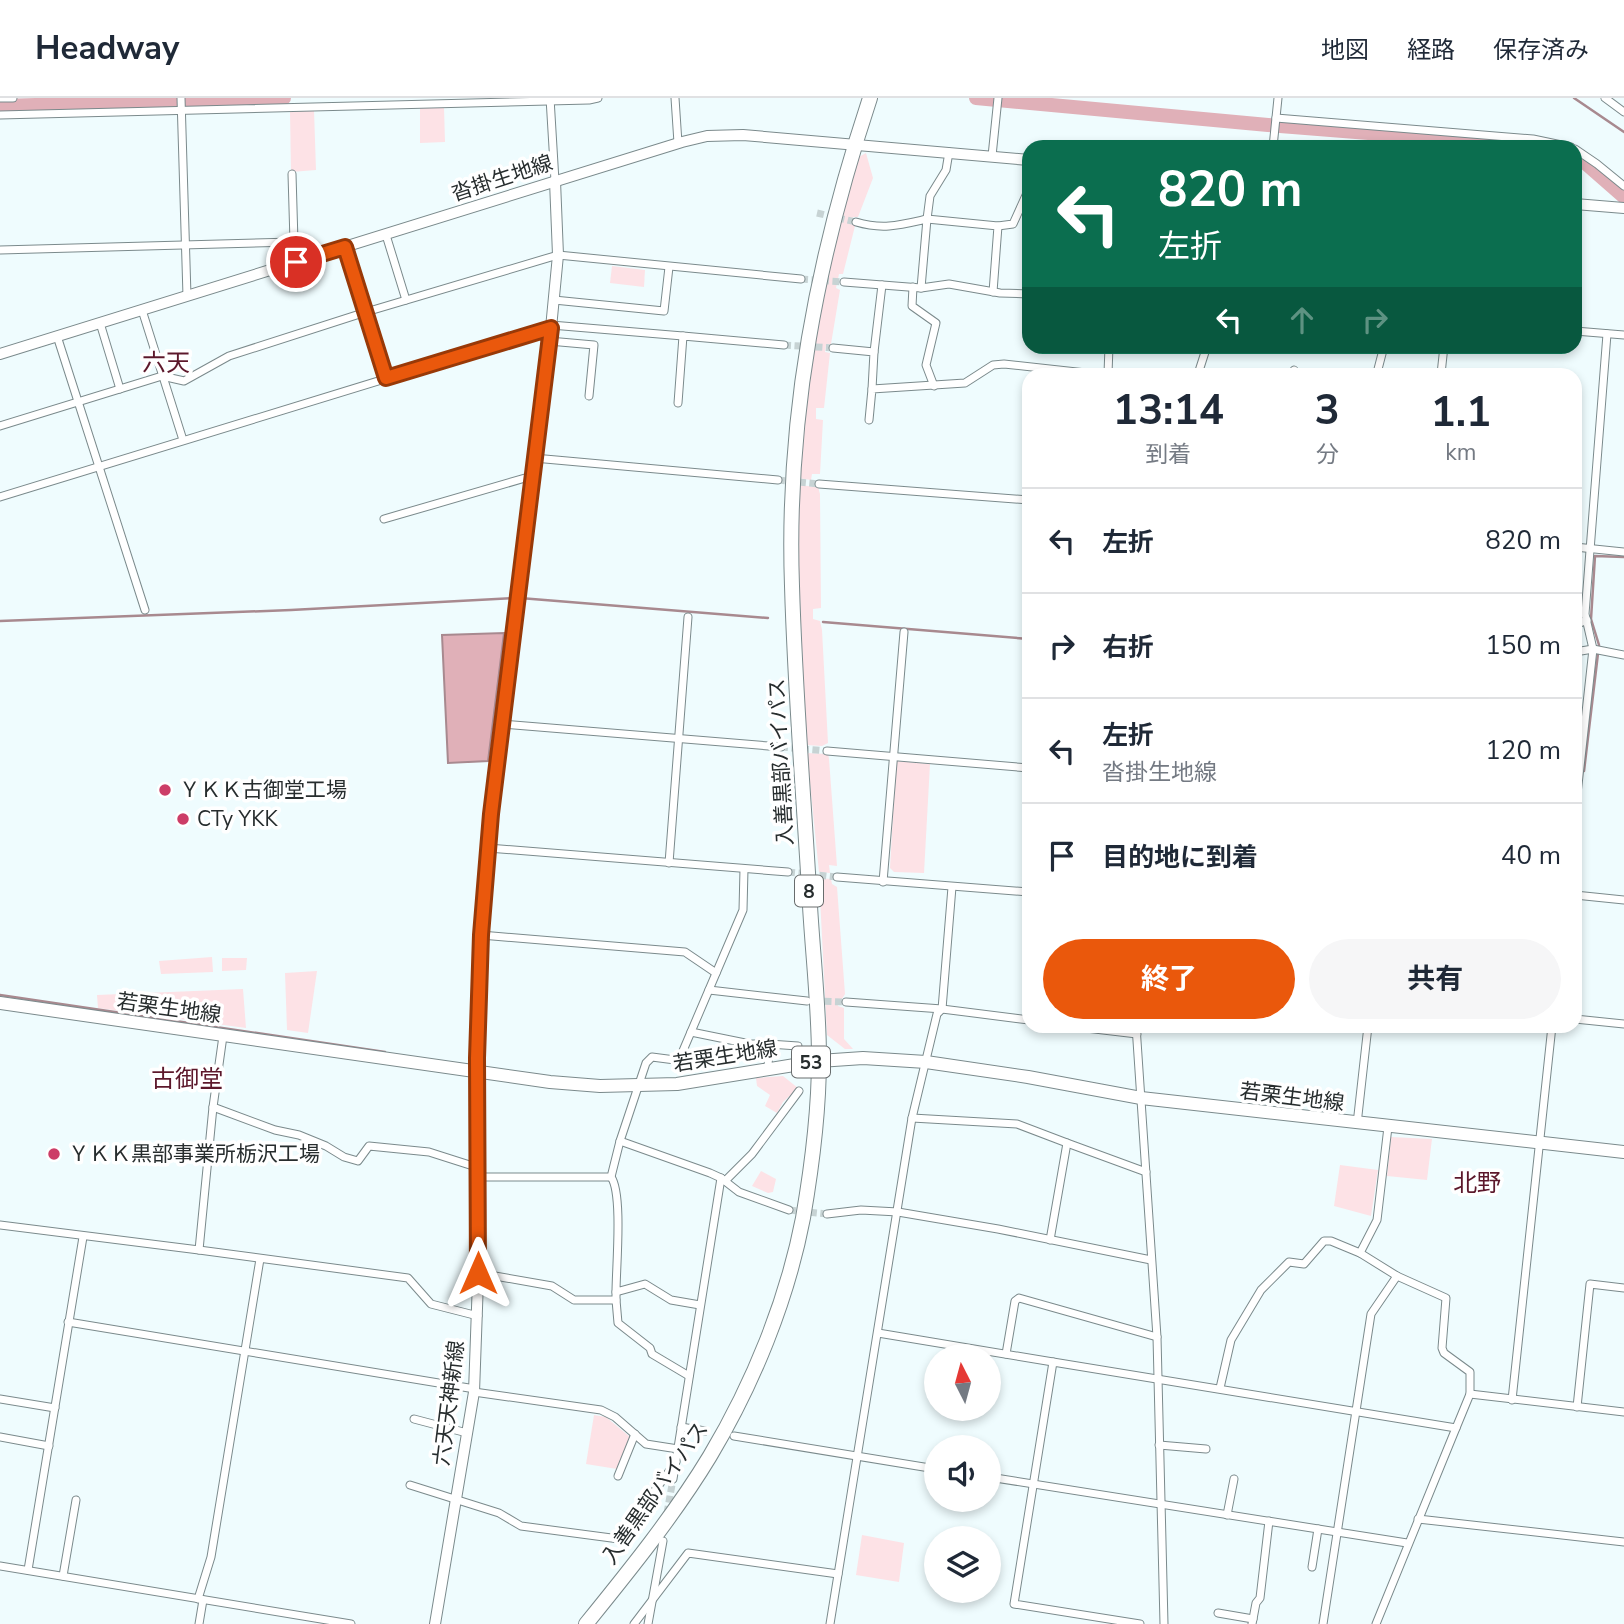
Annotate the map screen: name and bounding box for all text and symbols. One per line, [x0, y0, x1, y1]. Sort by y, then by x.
text: Headway [35, 26, 179, 71]
text: 地図 [1321, 34, 1369, 66]
text: 経路 [1407, 34, 1455, 66]
text: 保存済み [1493, 34, 1589, 66]
street label: 沓掛生地線 [448, 148, 556, 208]
text: 820 m [1158, 156, 1302, 223]
icon: left [1043, 168, 1134, 259]
text: 左折 [1158, 225, 1222, 268]
pin [266, 232, 326, 292]
icon: arrive [277, 243, 315, 281]
icon: left [1210, 301, 1248, 339]
icon: ahead [1283, 301, 1321, 339]
icon: right [1356, 301, 1394, 339]
district label: 六天 [142, 347, 190, 379]
text: 13:14 [1113, 382, 1224, 439]
text: 3 [1315, 382, 1340, 439]
text: 1.1 [1430, 384, 1491, 441]
text: km [1445, 437, 1477, 468]
text: 到着 [1145, 439, 1191, 470]
text: 分 [1316, 439, 1339, 470]
icon: left [1043, 522, 1081, 560]
text: 820 m [1485, 523, 1561, 558]
text: 左折 [1102, 525, 1154, 560]
icon: right [1043, 627, 1081, 665]
text: 150 m [1485, 628, 1561, 663]
text: 右折 [1102, 630, 1154, 665]
street label: 入善黒部バイパス [763, 678, 799, 846]
text: 左折 [1102, 718, 1154, 753]
icon: left [1043, 732, 1081, 770]
text: 120 m [1485, 733, 1561, 768]
text: 沓掛生地線 [1102, 757, 1217, 788]
place label: ＹＫＫ古御堂工場 [179, 776, 347, 804]
marker: ＹＫＫ古御堂工場 [157, 782, 173, 798]
place label: CTy YKK [197, 805, 278, 833]
marker: CTy YKK [175, 811, 191, 827]
icon: arrive [1043, 837, 1081, 875]
text: 40 m [1501, 838, 1561, 873]
text: 目的地に到着 [1102, 840, 1258, 875]
road number: 8 [795, 876, 823, 906]
button: 終了 [1043, 939, 1295, 1019]
button: 共有 [1309, 939, 1561, 1019]
street label: 若栗生地線 [115, 987, 223, 1029]
street label: 若栗生地線 [671, 1034, 779, 1078]
road number: 53 [792, 1046, 830, 1078]
district label: 古御堂 [151, 1063, 223, 1095]
street label: 若栗生地線 [1238, 1077, 1346, 1117]
place label: ＹＫＫ黒部事業所栃沢工場 [68, 1140, 320, 1168]
marker: ＹＫＫ黒部事業所栃沢工場 [46, 1146, 62, 1162]
district label: 北野 [1453, 1167, 1501, 1199]
position arrow [441, 1236, 515, 1310]
street label: 六天天神新線 [427, 1339, 471, 1467]
north arrow [924, 1344, 1001, 1421]
map controls [924, 1344, 1001, 1603]
street label: 入善黒部バイパス [595, 1416, 715, 1570]
button: sound [924, 1435, 1001, 1512]
button: layers [924, 1526, 1001, 1603]

